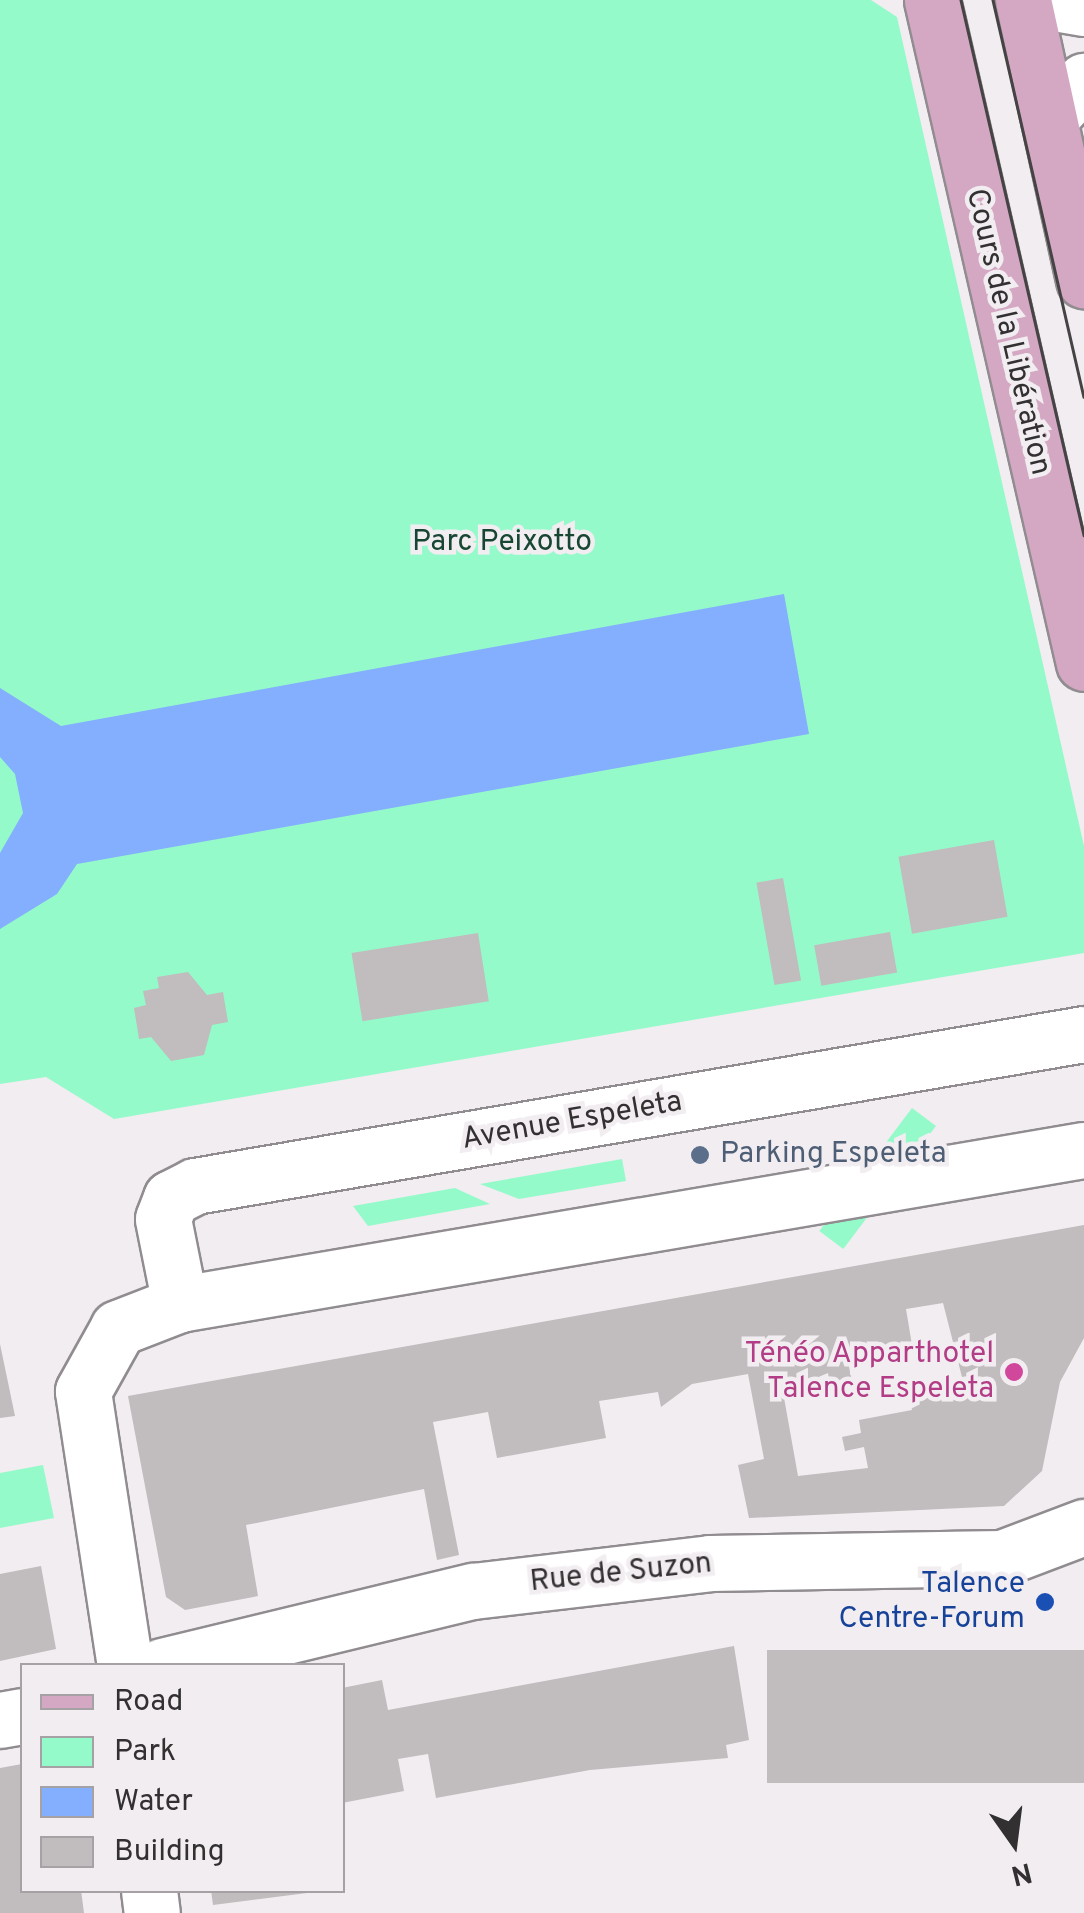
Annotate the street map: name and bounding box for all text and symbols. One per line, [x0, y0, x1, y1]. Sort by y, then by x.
street label: Cours de la Libération [957, 185, 1057, 479]
park label: Parc Peixotto [412, 525, 592, 561]
street label: Avenue Espeleta [459, 1085, 685, 1159]
place label: Parking Espeleta [720, 1137, 946, 1173]
marker: Parking Espeleta [689, 1144, 711, 1166]
place label: Ténéo Apparthotel Talence Espeleta [743, 1337, 994, 1408]
marker: Ténéo Apparthotel Talence Espeleta [1003, 1361, 1025, 1383]
street label: Rue de Suzon [528, 1547, 714, 1601]
place label: Talence Centre-Forum [838, 1567, 1025, 1638]
marker: Talence Centre-Forum [1034, 1591, 1056, 1613]
legend [20, 1663, 345, 1893]
text: Road [114, 1684, 183, 1721]
text: Park [114, 1734, 176, 1771]
text: Water [114, 1784, 193, 1821]
north arrow [964, 1793, 1064, 1893]
text: Building [114, 1834, 225, 1871]
text: N [1007, 1852, 1035, 1892]

